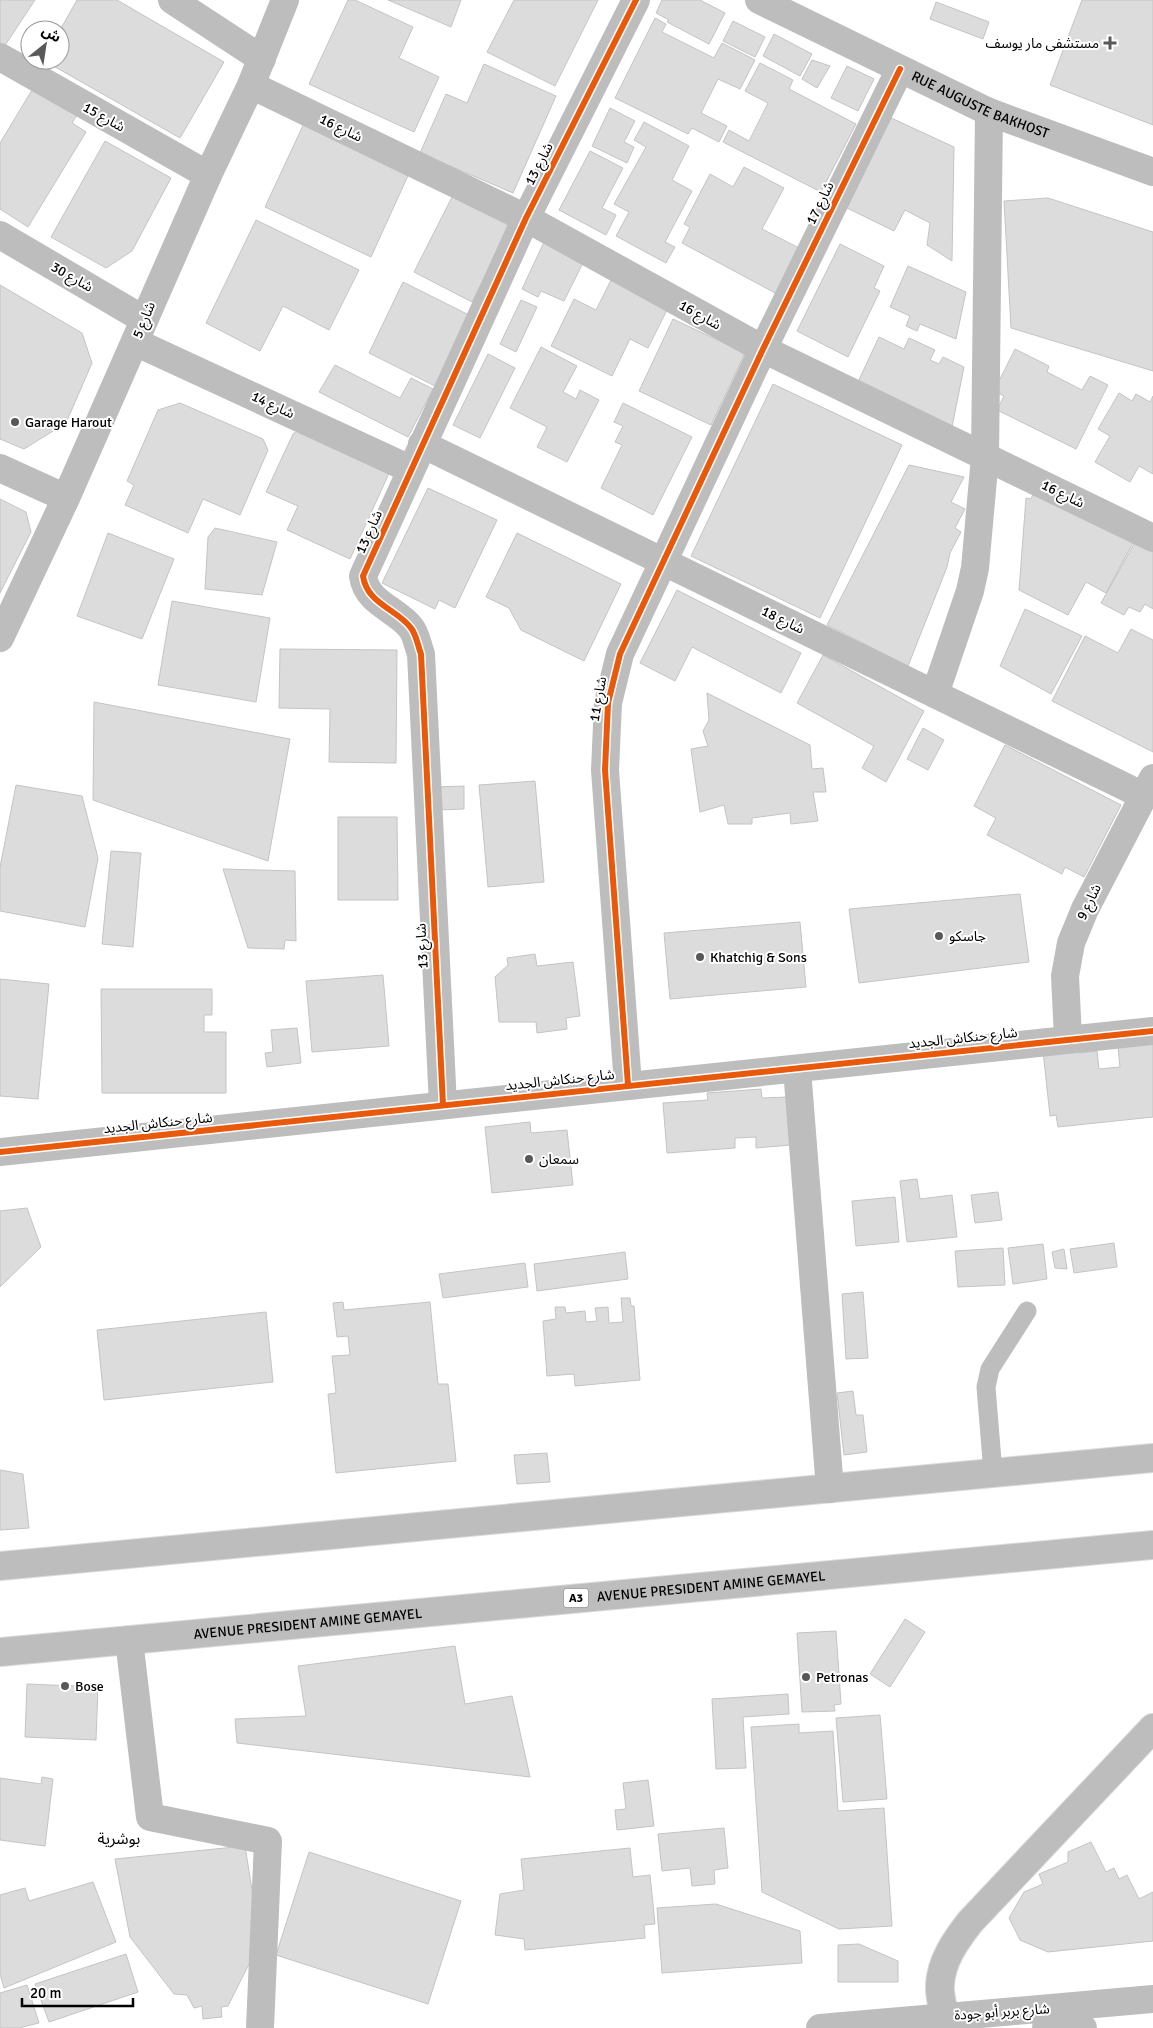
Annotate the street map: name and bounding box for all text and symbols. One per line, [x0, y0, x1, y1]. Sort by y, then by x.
north arrow [20, 20, 70, 70]
text: ش [39, 22, 64, 46]
place label: مستشفى مار يوسف [986, 35, 1099, 52]
marker: مستشفى مار يوسف [1103, 36, 1117, 50]
street label: RUE AUGUSTE BAKHOST [909, 67, 1051, 142]
street label: شارع 15 [79, 99, 128, 137]
street label: شارع 16 [316, 110, 365, 147]
street label: شارع 13 [521, 140, 559, 189]
street label: شارع 17 [802, 179, 839, 228]
street label: شارع 30 [47, 258, 96, 297]
street label: شارع 16 [675, 297, 724, 335]
street label: شارع 5 [129, 299, 161, 342]
street label: شارع 14 [248, 388, 297, 424]
place label: Garage Harout [25, 414, 112, 431]
marker: Garage Harout [9, 416, 21, 428]
street label: شارع 16 [1038, 476, 1087, 513]
street label: شارع 13 [352, 508, 388, 557]
street label: شارع 18 [758, 602, 807, 639]
street label: شارع 11 [586, 675, 612, 723]
street label: شارع 9 [1073, 881, 1107, 924]
street label: شارع 13 [412, 923, 434, 969]
place label: جاسكو [949, 928, 986, 945]
marker: جاسكو [933, 930, 945, 942]
place label: Khatchig & Sons [710, 949, 807, 966]
marker: Khatchig & Sons [694, 951, 706, 963]
street label: شارع حنكاش الجديد [908, 1024, 1019, 1054]
street label: شارع حنكاش الجديد [505, 1066, 616, 1096]
street label: شارع حنكاش الجديد [103, 1109, 214, 1139]
place label: سمعان [539, 1151, 579, 1168]
marker: سمعان [523, 1153, 535, 1165]
street label: AVENUE PRESIDENT AMINE GEMAYEL [596, 1567, 826, 1605]
road number: A3 [564, 1589, 588, 1608]
street label: AVENUE PRESIDENT AMINE GEMAYEL [193, 1604, 423, 1643]
place label: Petronas [816, 1669, 869, 1686]
marker: Petronas [800, 1671, 812, 1683]
place label: Bose [75, 1678, 104, 1695]
marker: Bose [59, 1680, 71, 1692]
district label: بوشرية [98, 1829, 140, 1849]
scale bar [22, 1976, 134, 2008]
text: 20 m [30, 1984, 61, 2002]
street label: شارع بربر أبو جودة [954, 1999, 1050, 2026]

